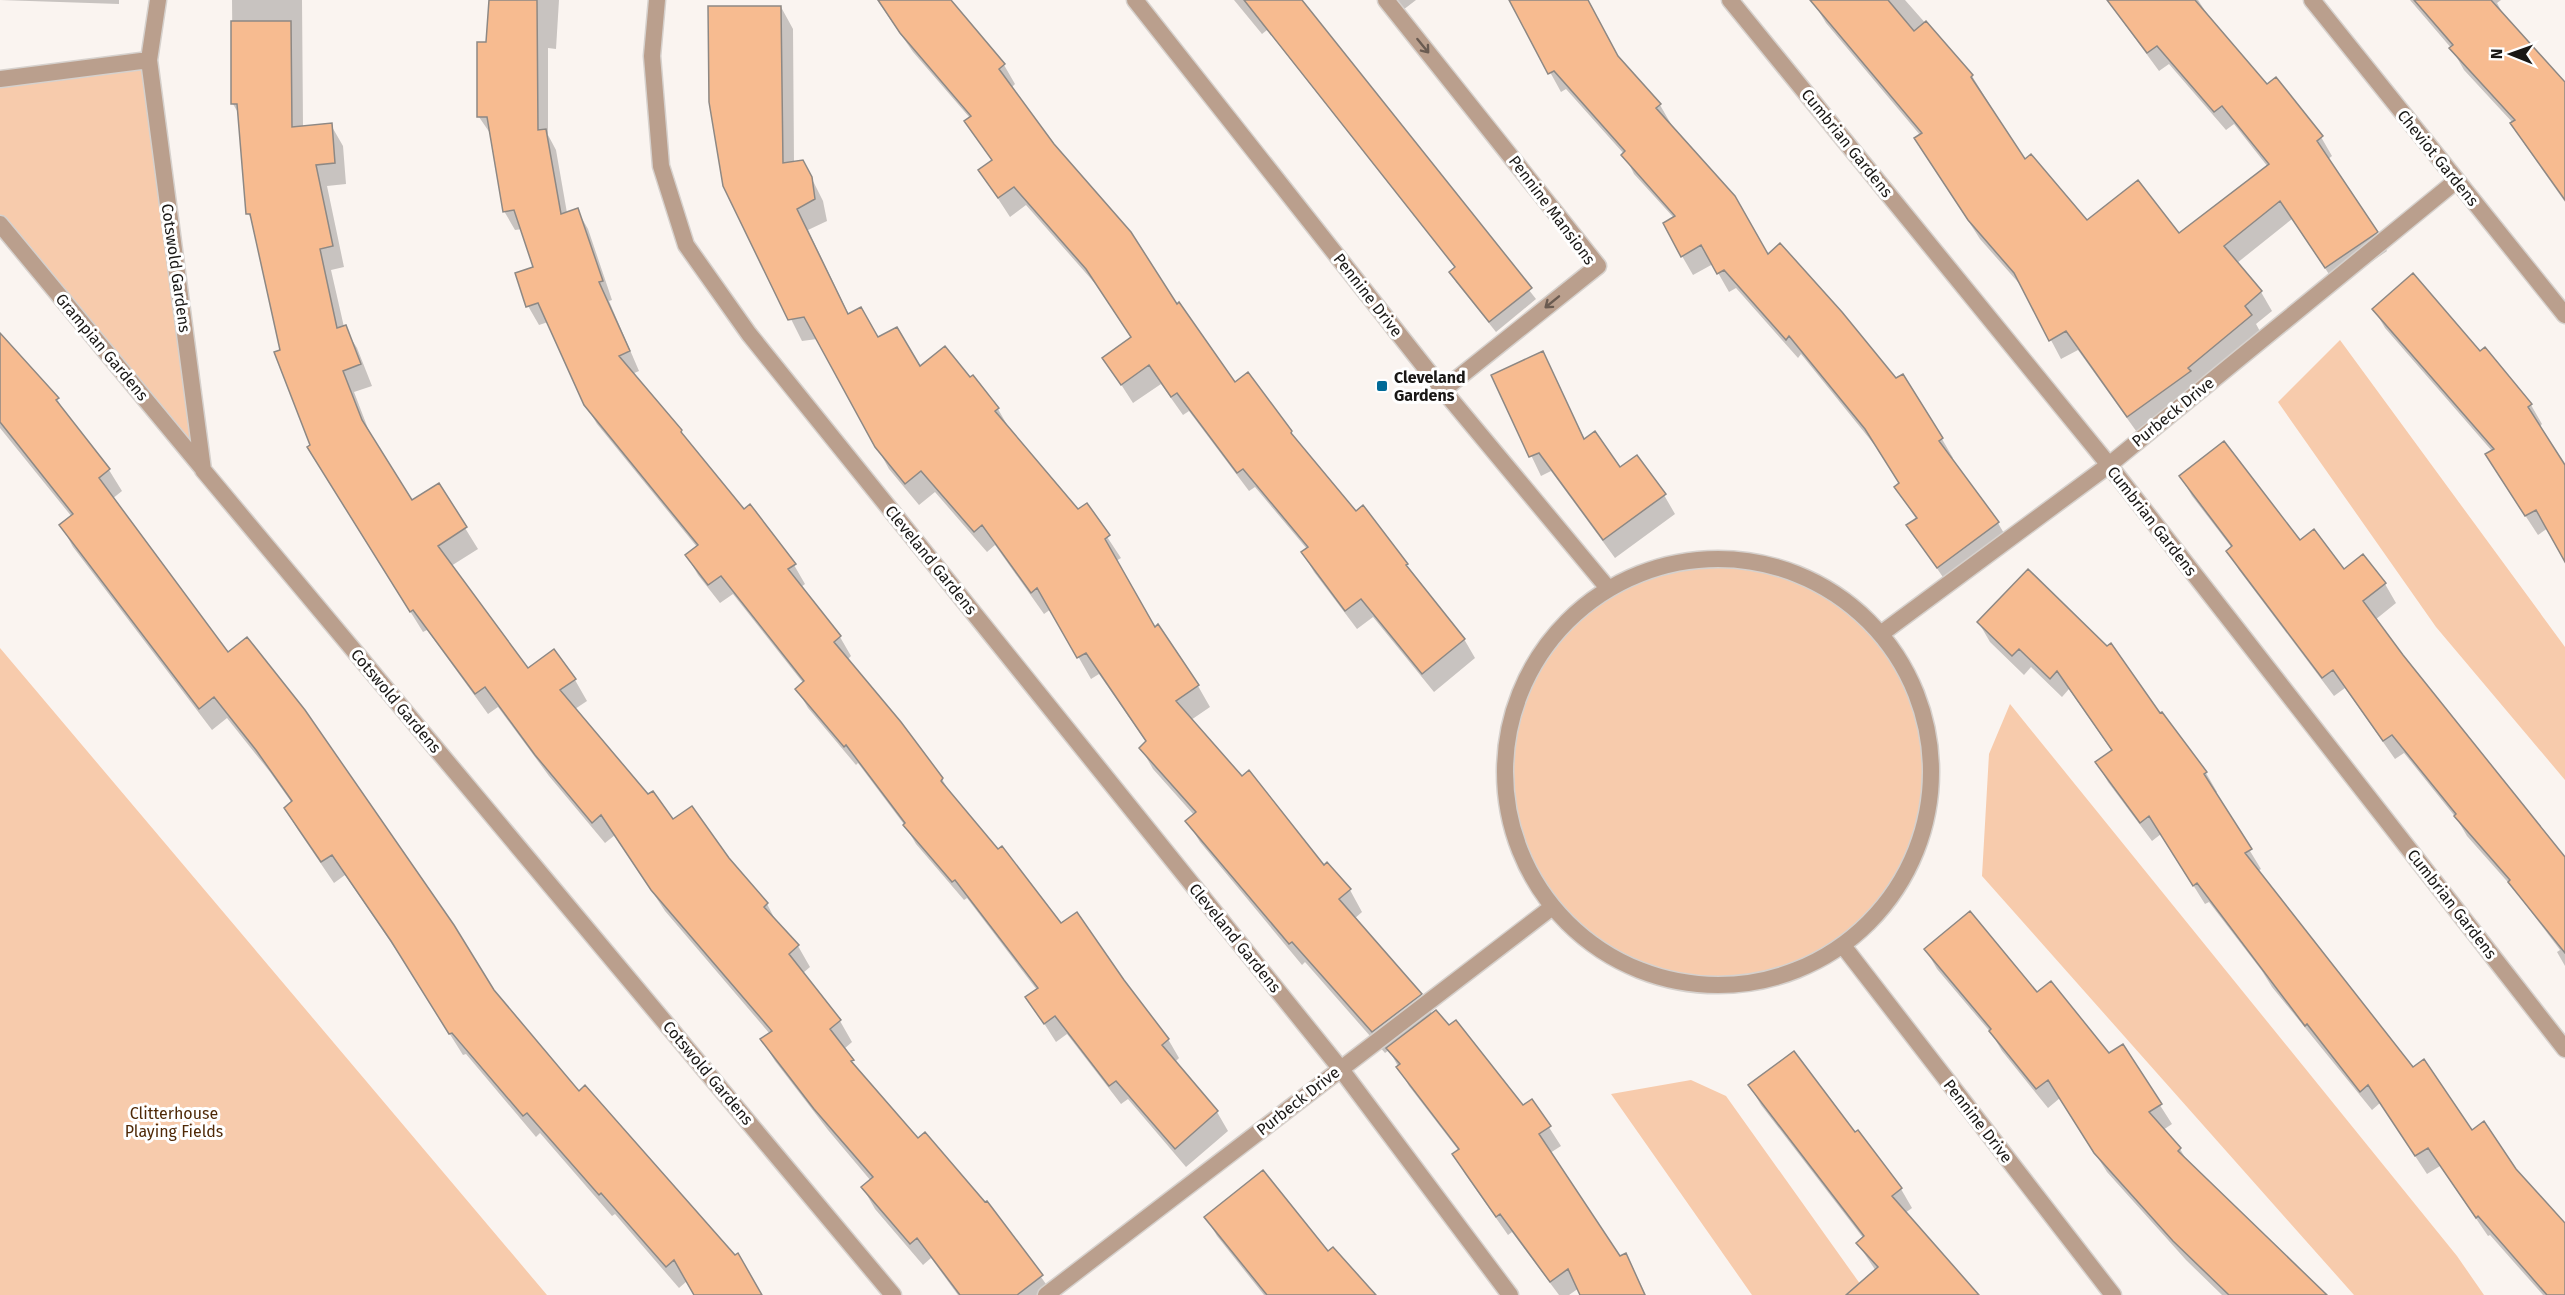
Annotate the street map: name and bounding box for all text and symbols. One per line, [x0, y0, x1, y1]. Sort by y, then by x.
north arrow [2481, 24, 2541, 84]
one-way arrow [1416, 38, 1429, 54]
text: N [2487, 48, 2506, 59]
street label: Cumbrian Gardens [1797, 85, 1897, 201]
street label: Cheviot Gardens [2393, 106, 2483, 210]
street label: Pennine Mansions [1505, 152, 1599, 268]
street label: Cotswold Gardens [158, 202, 194, 334]
street label: Pennine Drive [1330, 249, 1406, 341]
street label: Grampian Gardens [52, 290, 152, 404]
one-way arrow [1545, 296, 1561, 309]
place label: Cleveland Gardens [1394, 368, 1466, 405]
street label: Purbeck Drive [2128, 373, 2218, 451]
marker: Cleveland Gardens [1375, 379, 1389, 393]
street label: Cumbrian Gardens [2103, 462, 2201, 580]
street label: Cleveland Gardens [881, 502, 981, 618]
street label: Cotswold Gardens [347, 645, 445, 757]
street label: Cumbrian Gardens [2403, 845, 2501, 963]
street label: Cleveland Gardens [1185, 880, 1285, 996]
street label: Cotswold Gardens [659, 1017, 757, 1129]
street label: Purbeck Drive [1253, 1063, 1343, 1139]
street label: Pennine Drive [1940, 1075, 2016, 1167]
park label: Clitterhouse Playing Fields [125, 1104, 223, 1141]

